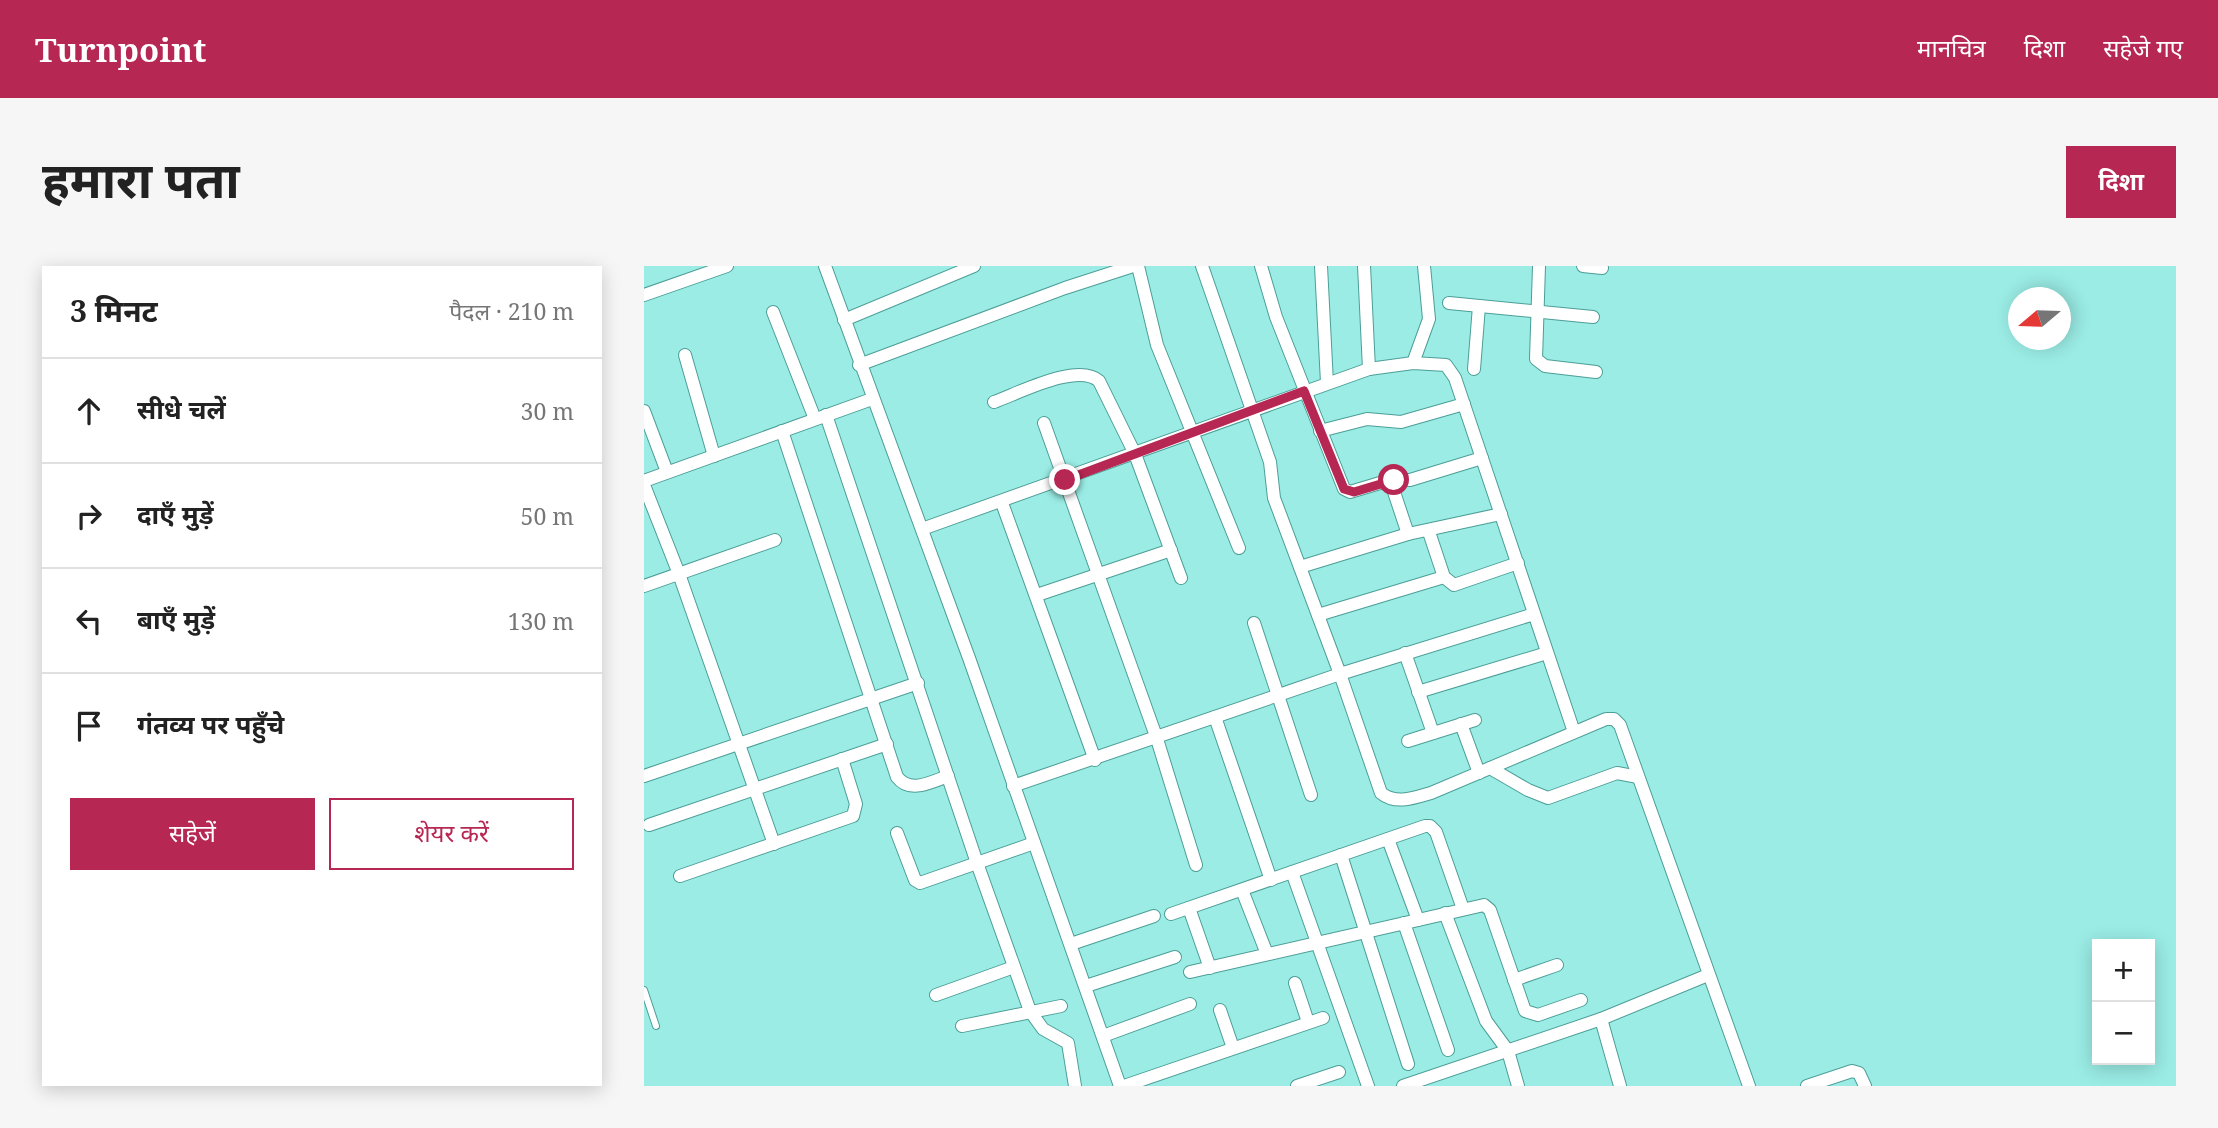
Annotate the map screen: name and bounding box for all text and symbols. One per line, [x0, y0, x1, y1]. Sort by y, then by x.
text: Turnpoint [35, 27, 206, 72]
text: मानचित्र [1917, 31, 1986, 64]
text: दिशा [2024, 31, 2065, 64]
text: सहेजे गए [2103, 31, 2183, 64]
text: हमारा पता [42, 146, 240, 212]
button: दिशा [2066, 146, 2176, 218]
north arrow [2008, 287, 2071, 350]
text: 3 मिनट [70, 290, 158, 331]
text: पैदल · 210 m [449, 295, 574, 327]
text: सीधे चलें [137, 391, 226, 427]
icon: ahead [70, 392, 108, 430]
text: 30 m [521, 395, 574, 427]
route end [1049, 464, 1080, 495]
route start [1378, 464, 1409, 495]
text: दाएँ मुड़ें [137, 496, 214, 532]
icon: right [70, 497, 108, 535]
text: 50 m [521, 500, 574, 532]
text: बाएँ मुड़ें [137, 601, 215, 637]
icon: left [70, 602, 108, 640]
text: 130 m [508, 605, 574, 637]
text: गंतव्य पर पहुँचे [137, 706, 284, 742]
icon: arrive [70, 707, 108, 745]
button: सहेजें [70, 798, 315, 870]
button: शेयर करें [329, 798, 574, 870]
map controls [2092, 939, 2155, 1065]
button: + [2092, 939, 2155, 1002]
button: − [2092, 1002, 2155, 1065]

